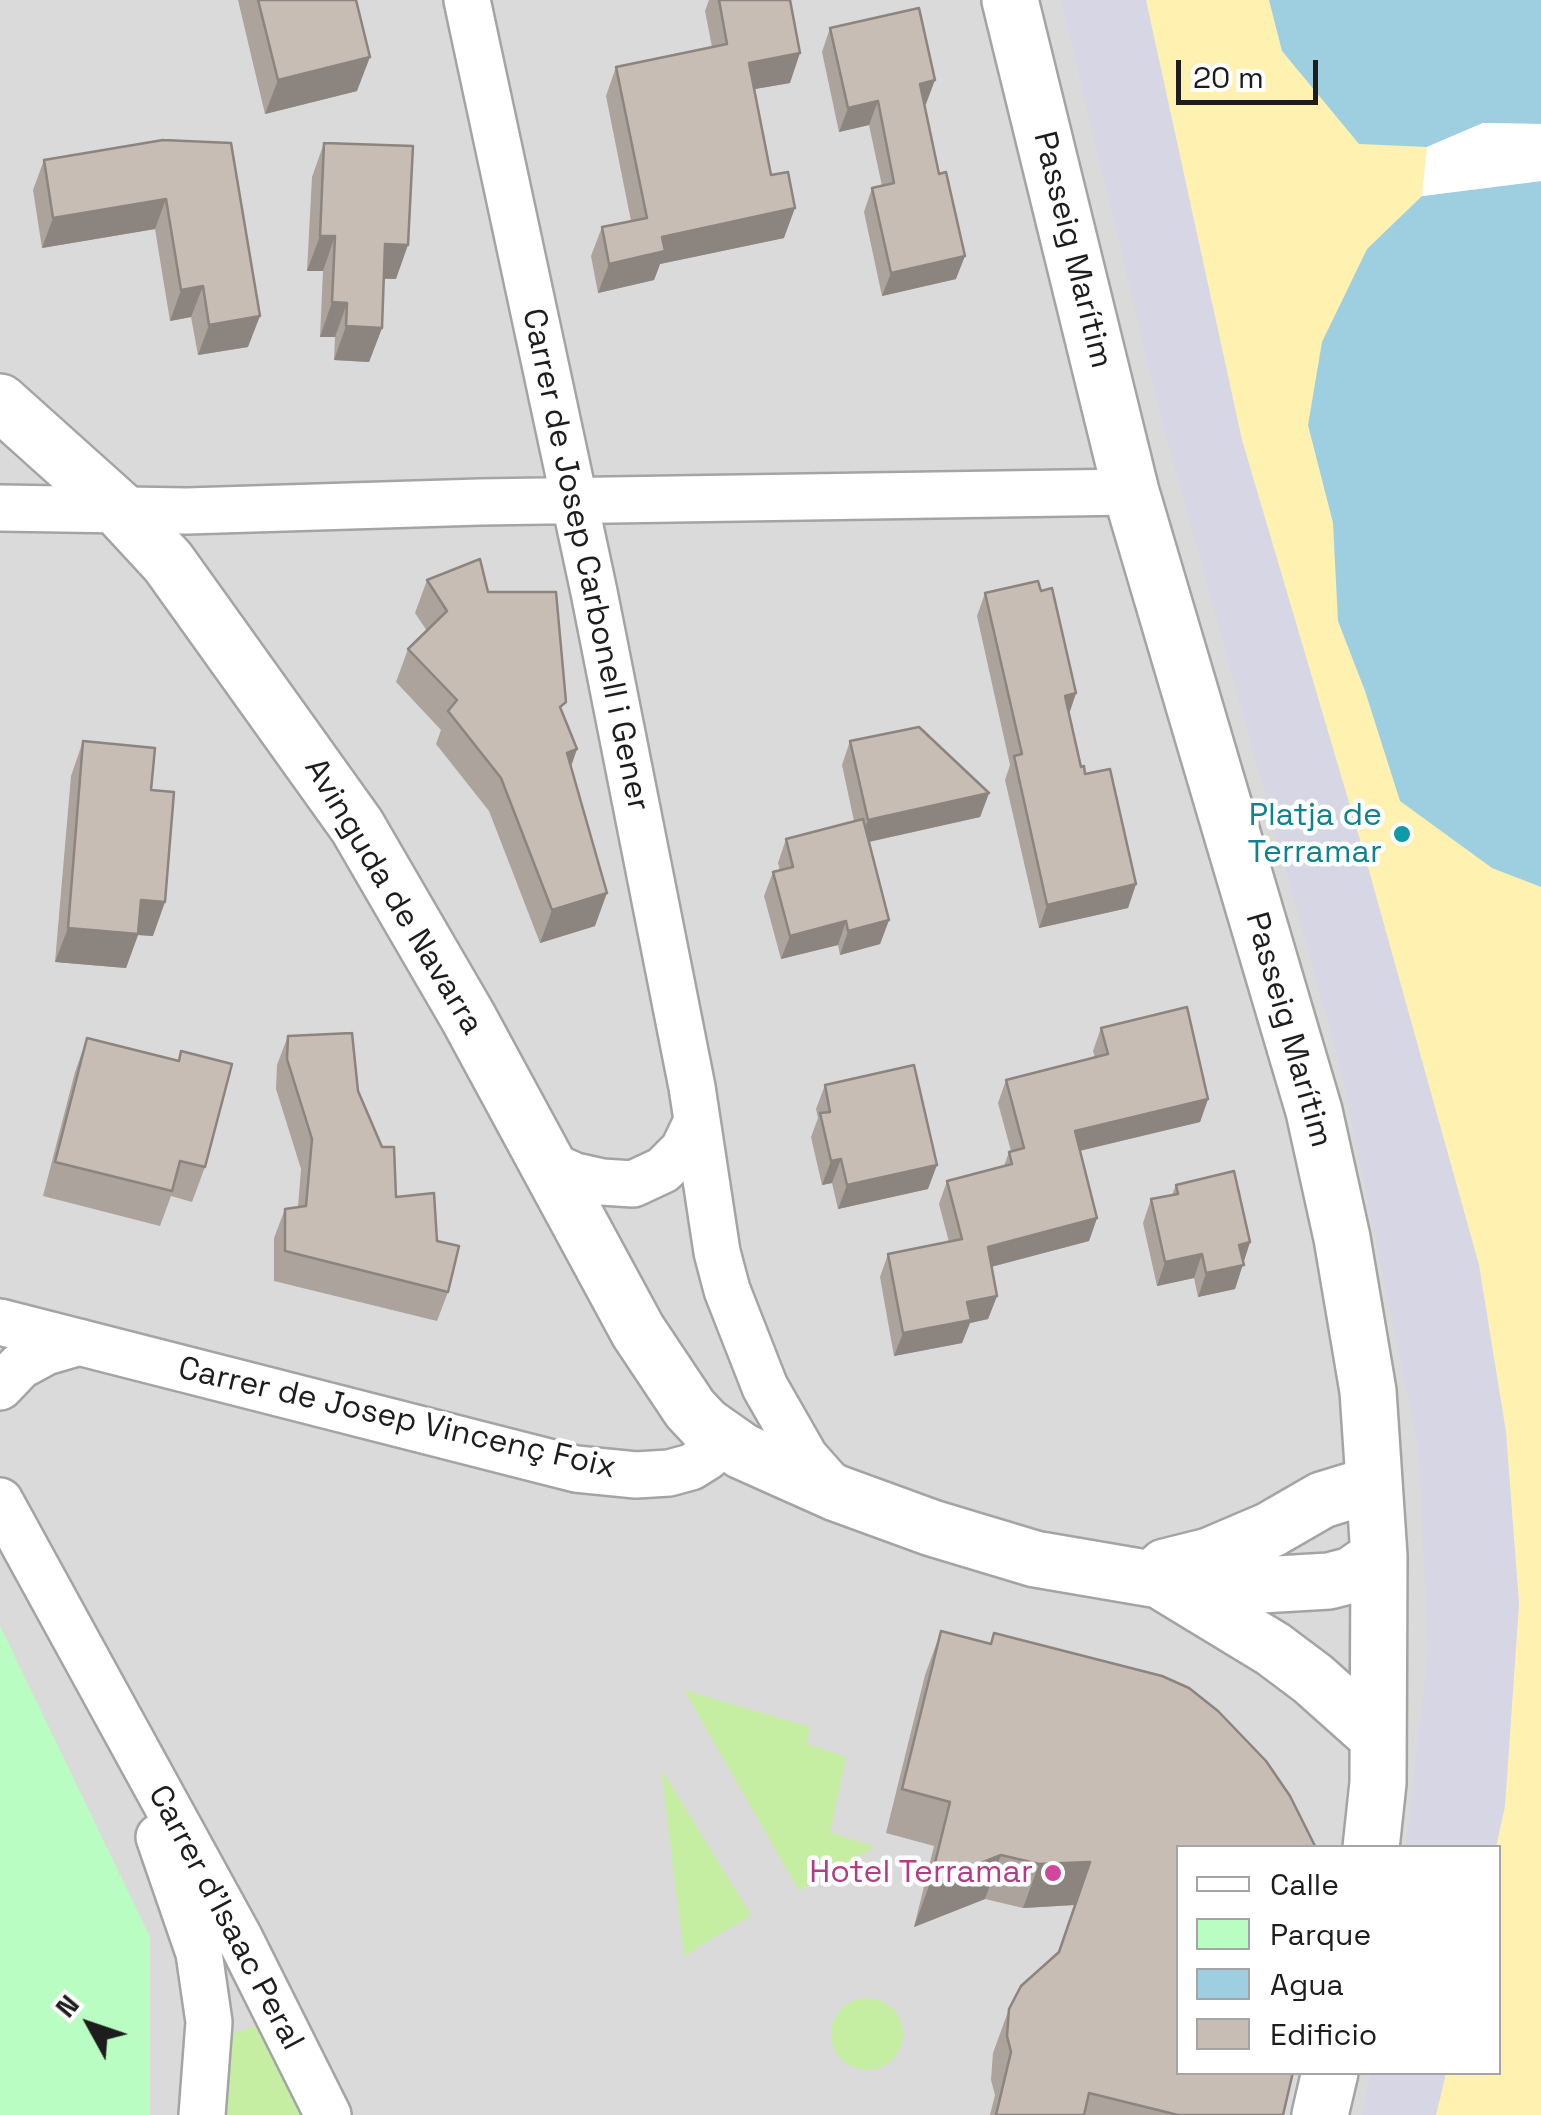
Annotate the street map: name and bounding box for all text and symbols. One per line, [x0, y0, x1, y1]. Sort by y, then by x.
scale bar [1181, 40, 1324, 102]
text: 20 m [1193, 58, 1264, 97]
street label: Passeig Marítim [1024, 128, 1120, 372]
street label: Carrer de Josep Carbonell i Gener [513, 305, 657, 815]
street label: Avinguda de Navarra [295, 752, 491, 1042]
place label: Platja de Terramar [1247, 797, 1382, 872]
marker: Platja de Terramar [1391, 823, 1413, 845]
street label: Passeig Marítim [1236, 908, 1340, 1152]
street label: Carrer de Josep Vincenç Foix [174, 1350, 620, 1488]
street label: Carrer d'Isaac Peral [139, 1779, 311, 2057]
legend [1176, 1845, 1501, 2075]
place label: Hotel Terramar [809, 1854, 1033, 1892]
marker: Hotel Terramar [1042, 1862, 1064, 1884]
text: Calle [1270, 1865, 1339, 1904]
text: Parque [1270, 1915, 1371, 1954]
text: Agua [1270, 1965, 1344, 2004]
north arrow [40, 1975, 140, 2075]
text: N [47, 1987, 87, 2024]
text: Edificio [1270, 2015, 1377, 2054]

